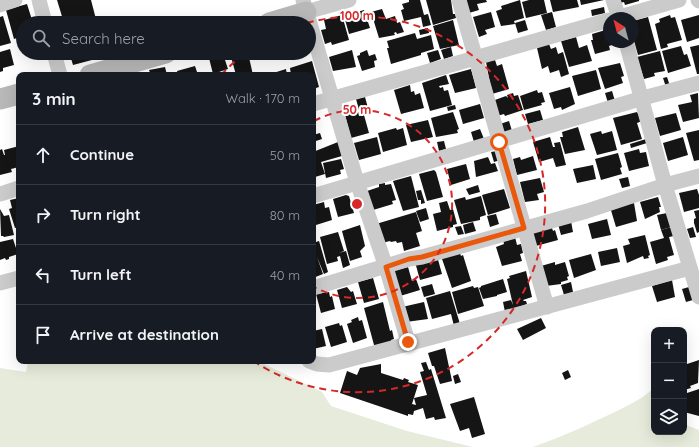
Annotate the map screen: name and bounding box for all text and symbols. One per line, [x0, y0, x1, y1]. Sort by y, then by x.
text: 100 m [340, 8, 374, 23]
north arrow [603, 12, 639, 48]
search box [16, 16, 316, 60]
icon: search [30, 27, 52, 49]
text: Search here [62, 29, 145, 48]
text: 3 min [32, 88, 76, 109]
text: Walk · 170 m [225, 90, 300, 106]
text: 50 m [343, 102, 371, 117]
route start [490, 133, 508, 151]
icon: ahead [32, 144, 54, 166]
text: Continue [70, 145, 134, 164]
text: 50 m [270, 147, 300, 163]
centre of rings [350, 197, 364, 211]
icon: right [32, 204, 54, 226]
text: Turn right [70, 205, 141, 224]
text: 80 m [270, 207, 300, 223]
icon: left [32, 264, 54, 286]
text: Turn left [70, 265, 132, 284]
text: 40 m [270, 267, 300, 283]
icon: arrive [32, 324, 54, 346]
text: Arrive at destination [70, 325, 219, 344]
map controls [651, 327, 687, 435]
button: + [651, 327, 687, 363]
route end [399, 333, 417, 351]
button: − [651, 363, 687, 399]
button: layers [651, 399, 687, 435]

